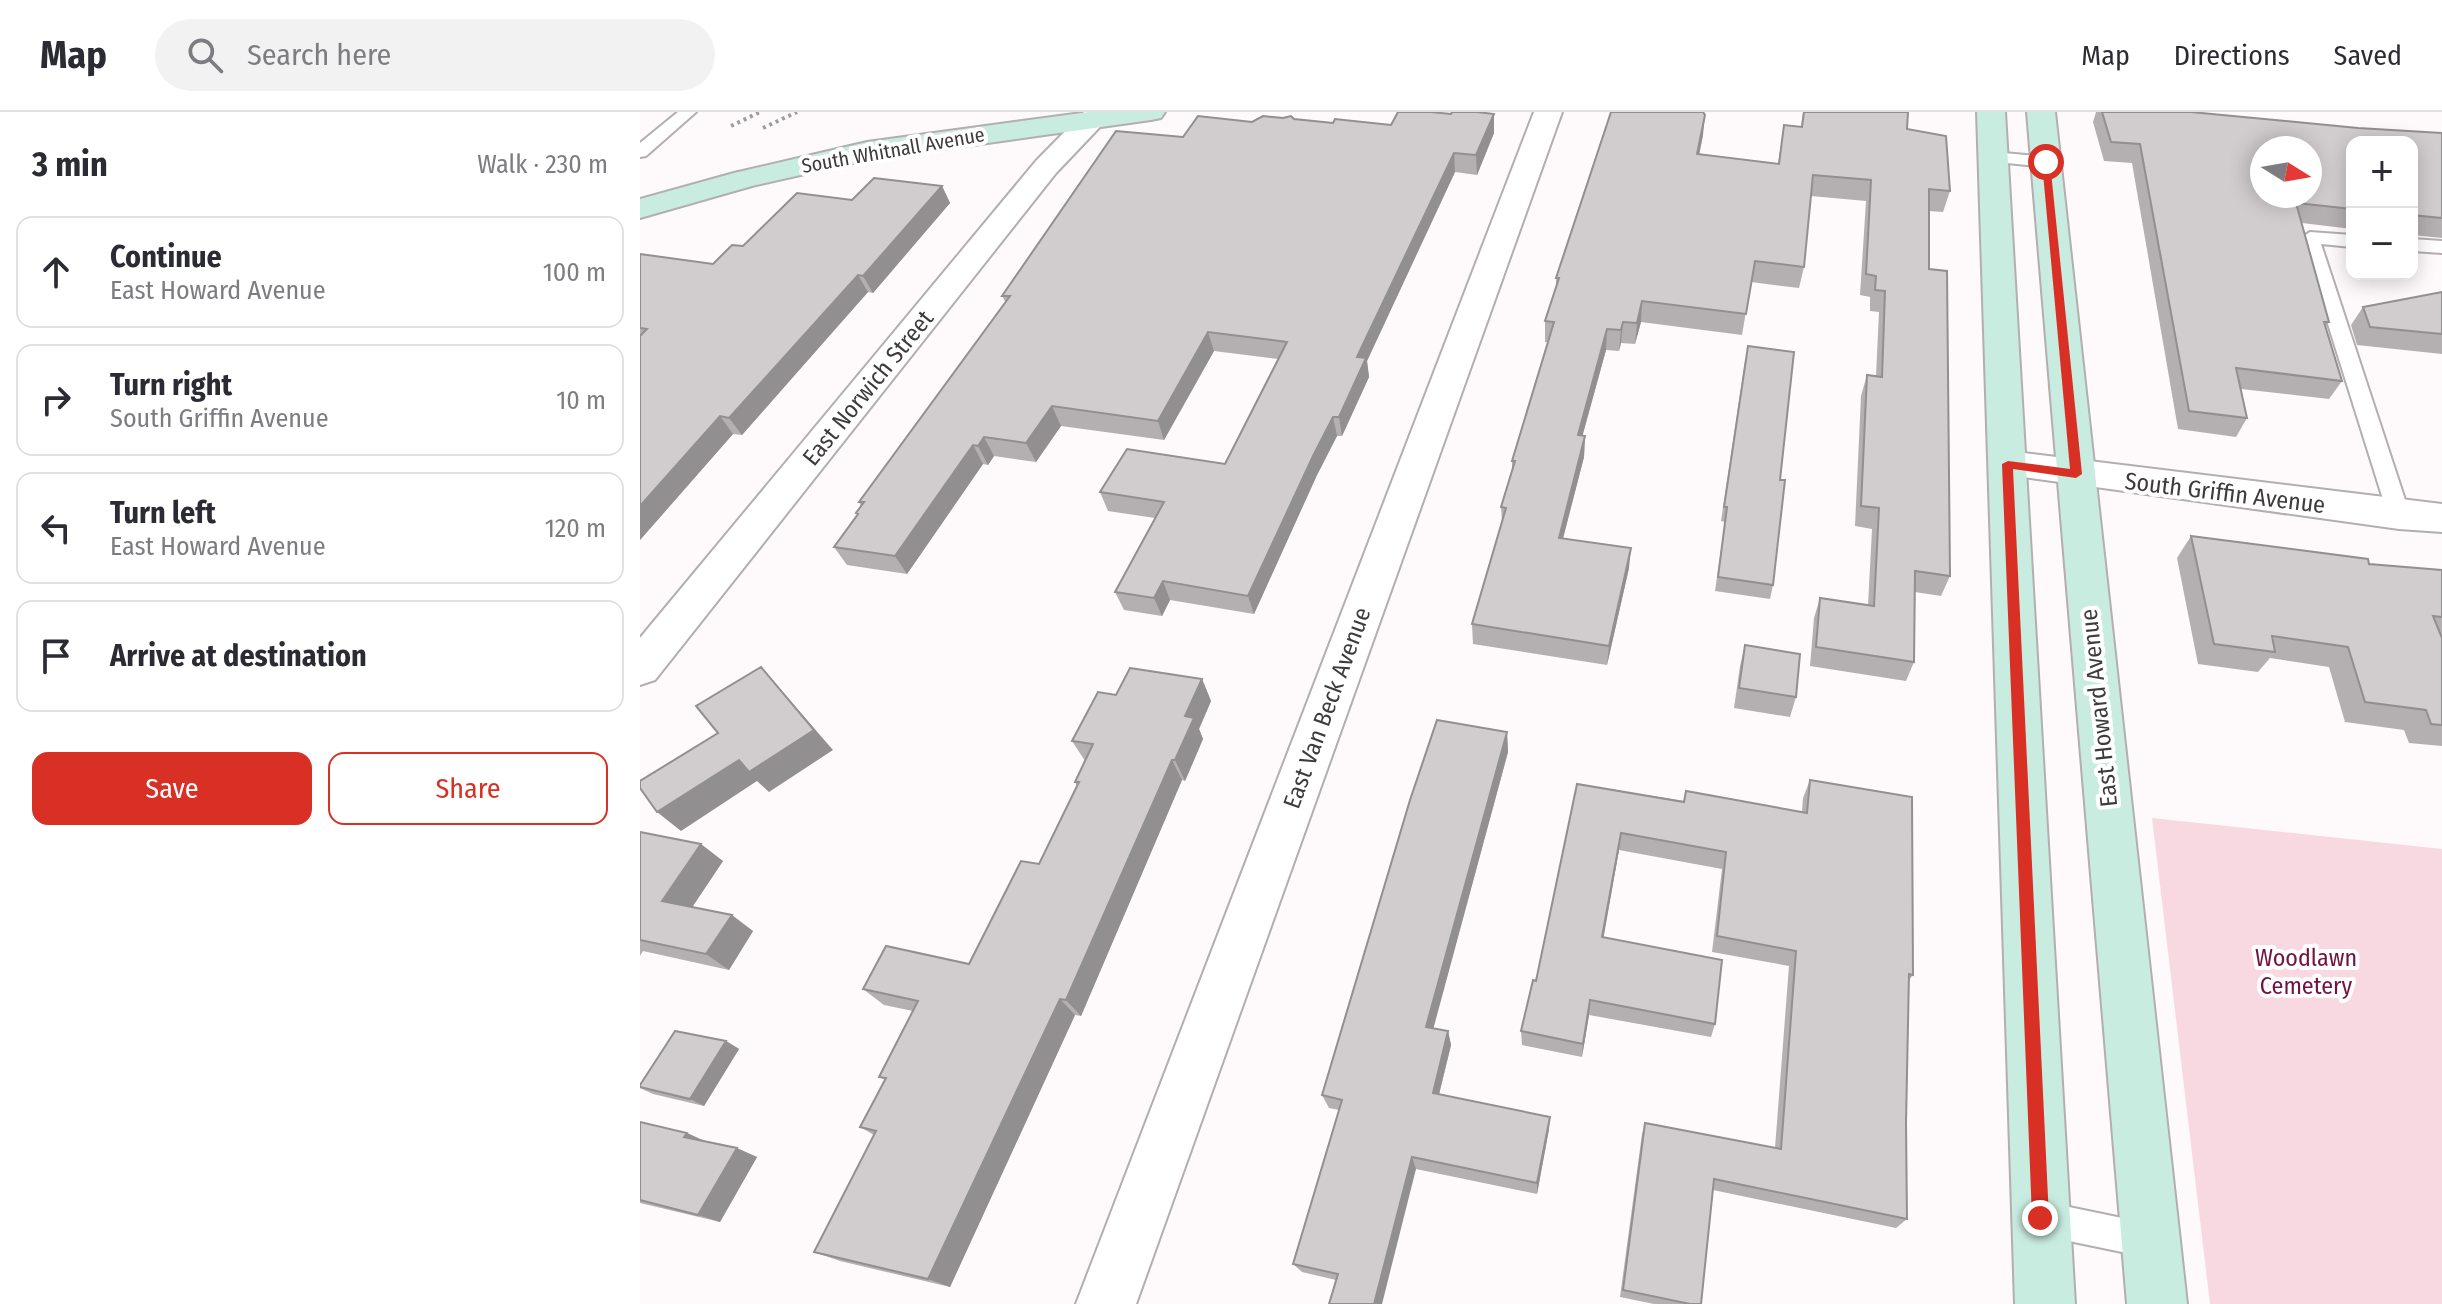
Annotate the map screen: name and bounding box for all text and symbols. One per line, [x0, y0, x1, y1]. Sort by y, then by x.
search box [155, 19, 715, 91]
text: Map [40, 32, 107, 78]
icon: search [183, 33, 227, 77]
text: Search here [247, 37, 391, 73]
text: Map [2081, 39, 2130, 72]
text: Directions [2174, 39, 2290, 72]
text: Saved [2334, 39, 2402, 72]
street label: South Whitnall Avenue [800, 122, 986, 178]
north arrow [2250, 136, 2322, 208]
map controls [2346, 136, 2418, 280]
button: + [2346, 136, 2418, 208]
text: 3 min [32, 144, 108, 185]
route start [2028, 144, 2064, 180]
text: Walk · 230 m [477, 149, 608, 180]
button: − [2346, 208, 2418, 280]
text: Continue [110, 239, 222, 275]
icon: ahead [34, 250, 78, 294]
text: 100 m [543, 257, 606, 288]
text: East Howard Avenue [110, 275, 326, 306]
street label: East Norwich Street [797, 305, 939, 471]
text: Turn right [110, 367, 232, 403]
icon: right [34, 378, 78, 422]
text: 10 m [556, 385, 606, 416]
text: South Griffin Avenue [110, 403, 329, 434]
street label: South Griffin Avenue [2123, 467, 2327, 519]
text: Turn left [110, 495, 216, 531]
icon: left [34, 506, 78, 550]
text: 120 m [545, 513, 606, 544]
text: East Howard Avenue [110, 531, 326, 562]
street label: East Van Beck Avenue [1278, 604, 1376, 812]
street label: East Howard Avenue [2075, 608, 2123, 808]
icon: arrive [34, 634, 78, 678]
text: Arrive at destination [110, 638, 367, 674]
button: Save [32, 752, 312, 825]
button: Share [328, 752, 608, 825]
park label: Woodlawn Cemetery [2255, 944, 2357, 1000]
route end [2022, 1200, 2058, 1236]

